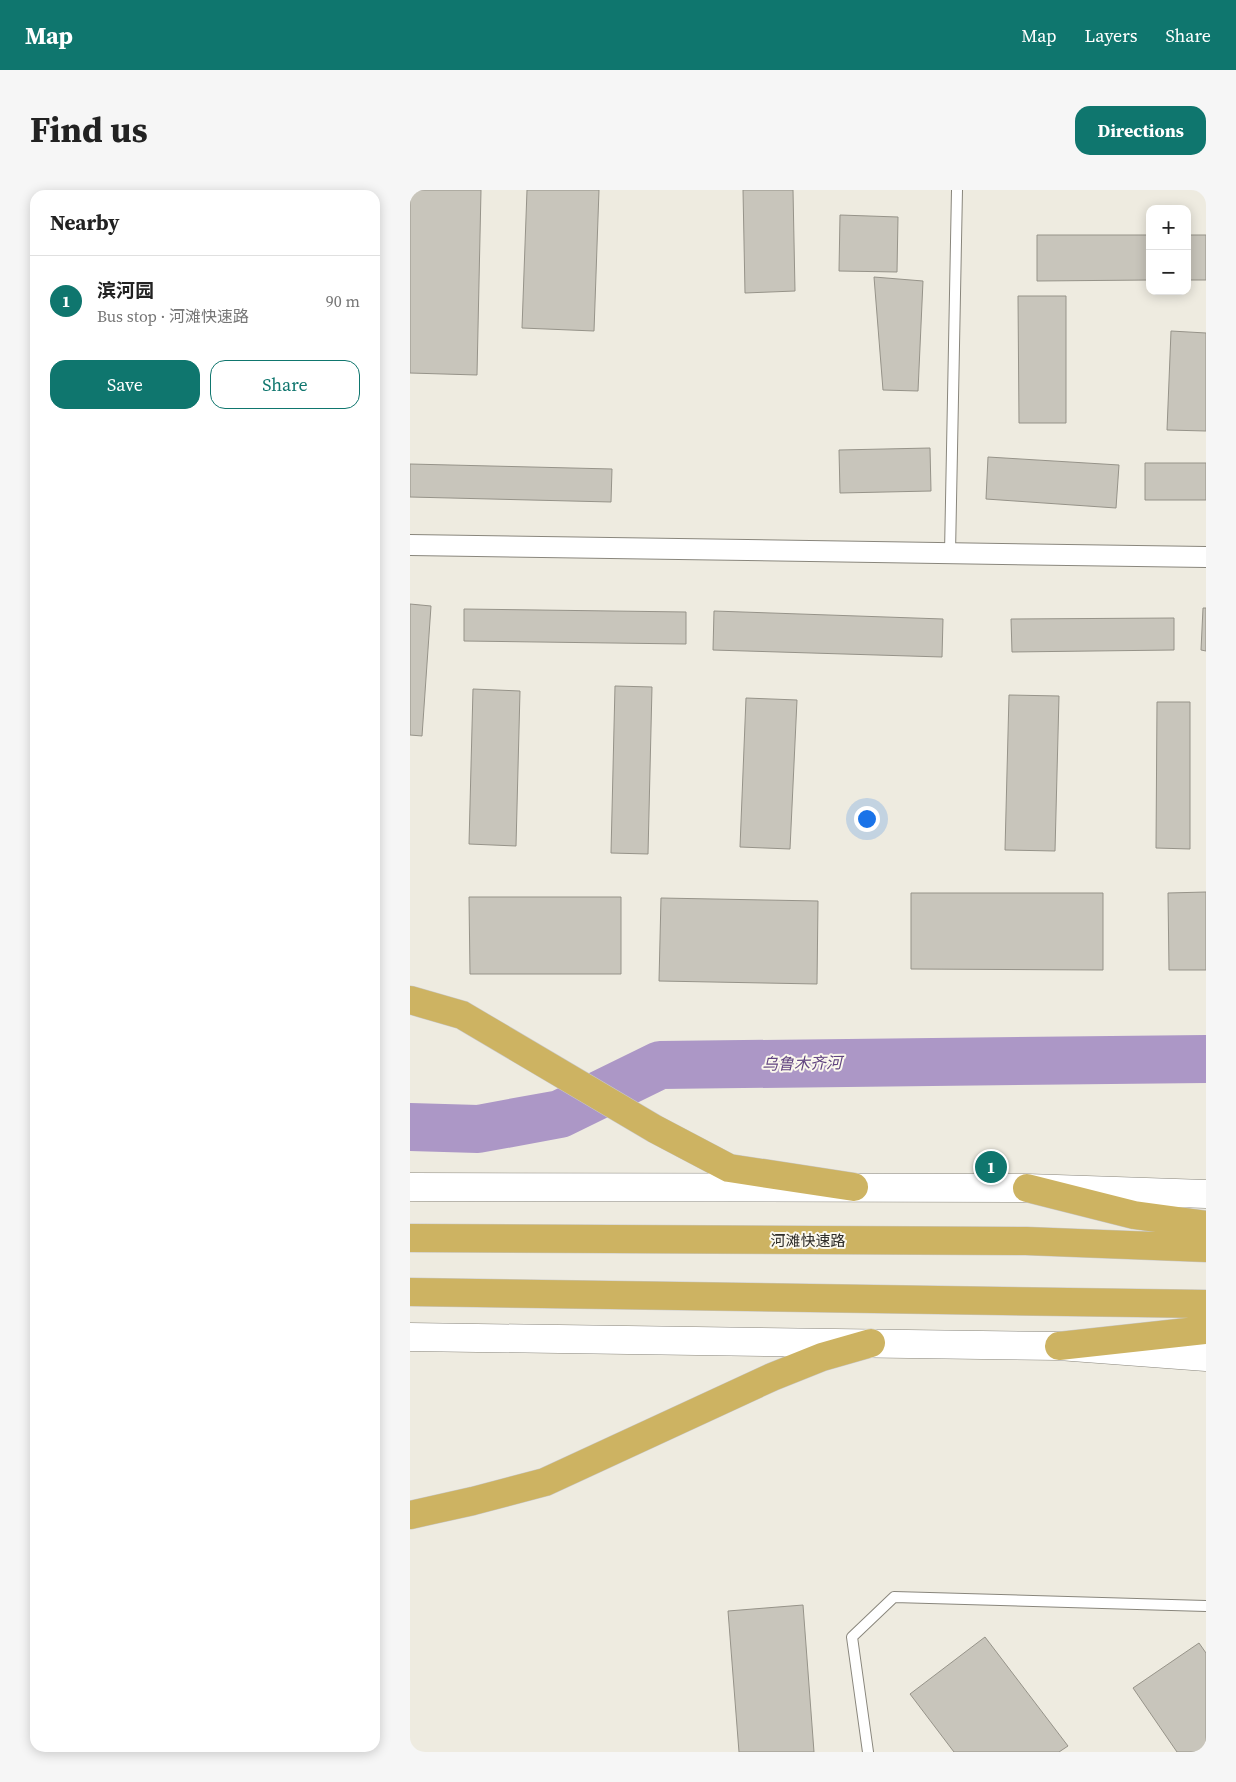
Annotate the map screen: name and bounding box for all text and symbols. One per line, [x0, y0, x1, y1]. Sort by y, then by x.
text: Map [25, 19, 73, 52]
text: Map [1021, 23, 1056, 48]
text: Layers [1084, 23, 1137, 48]
text: Share [1165, 23, 1211, 48]
text: Find us [30, 106, 148, 154]
button: Directions [1075, 106, 1206, 155]
map controls [1146, 205, 1191, 295]
button: + [1146, 205, 1191, 250]
text: Nearby [50, 208, 120, 237]
button: − [1146, 250, 1191, 295]
text: 滨河园 [97, 277, 154, 303]
text: 1 [62, 290, 70, 312]
text: 90 m [326, 290, 360, 312]
text: Bus stop · 河滩快速路 [97, 305, 249, 327]
button: Save [50, 360, 200, 409]
button: Share [210, 360, 360, 409]
your location [854, 806, 880, 832]
water label: 乌鲁木齐河 [762, 1051, 845, 1075]
pin: 1 [975, 1148, 1007, 1186]
street label: 河滩快速路 [770, 1230, 846, 1251]

